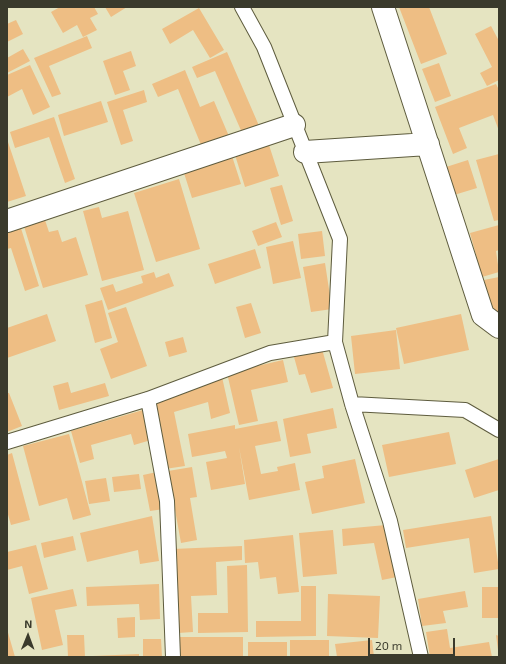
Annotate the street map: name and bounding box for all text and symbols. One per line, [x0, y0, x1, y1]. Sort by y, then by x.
north arrow [8, 616, 48, 656]
text: N [24, 617, 32, 630]
scale bar [370, 630, 457, 656]
text: 20 m [375, 638, 402, 652]

